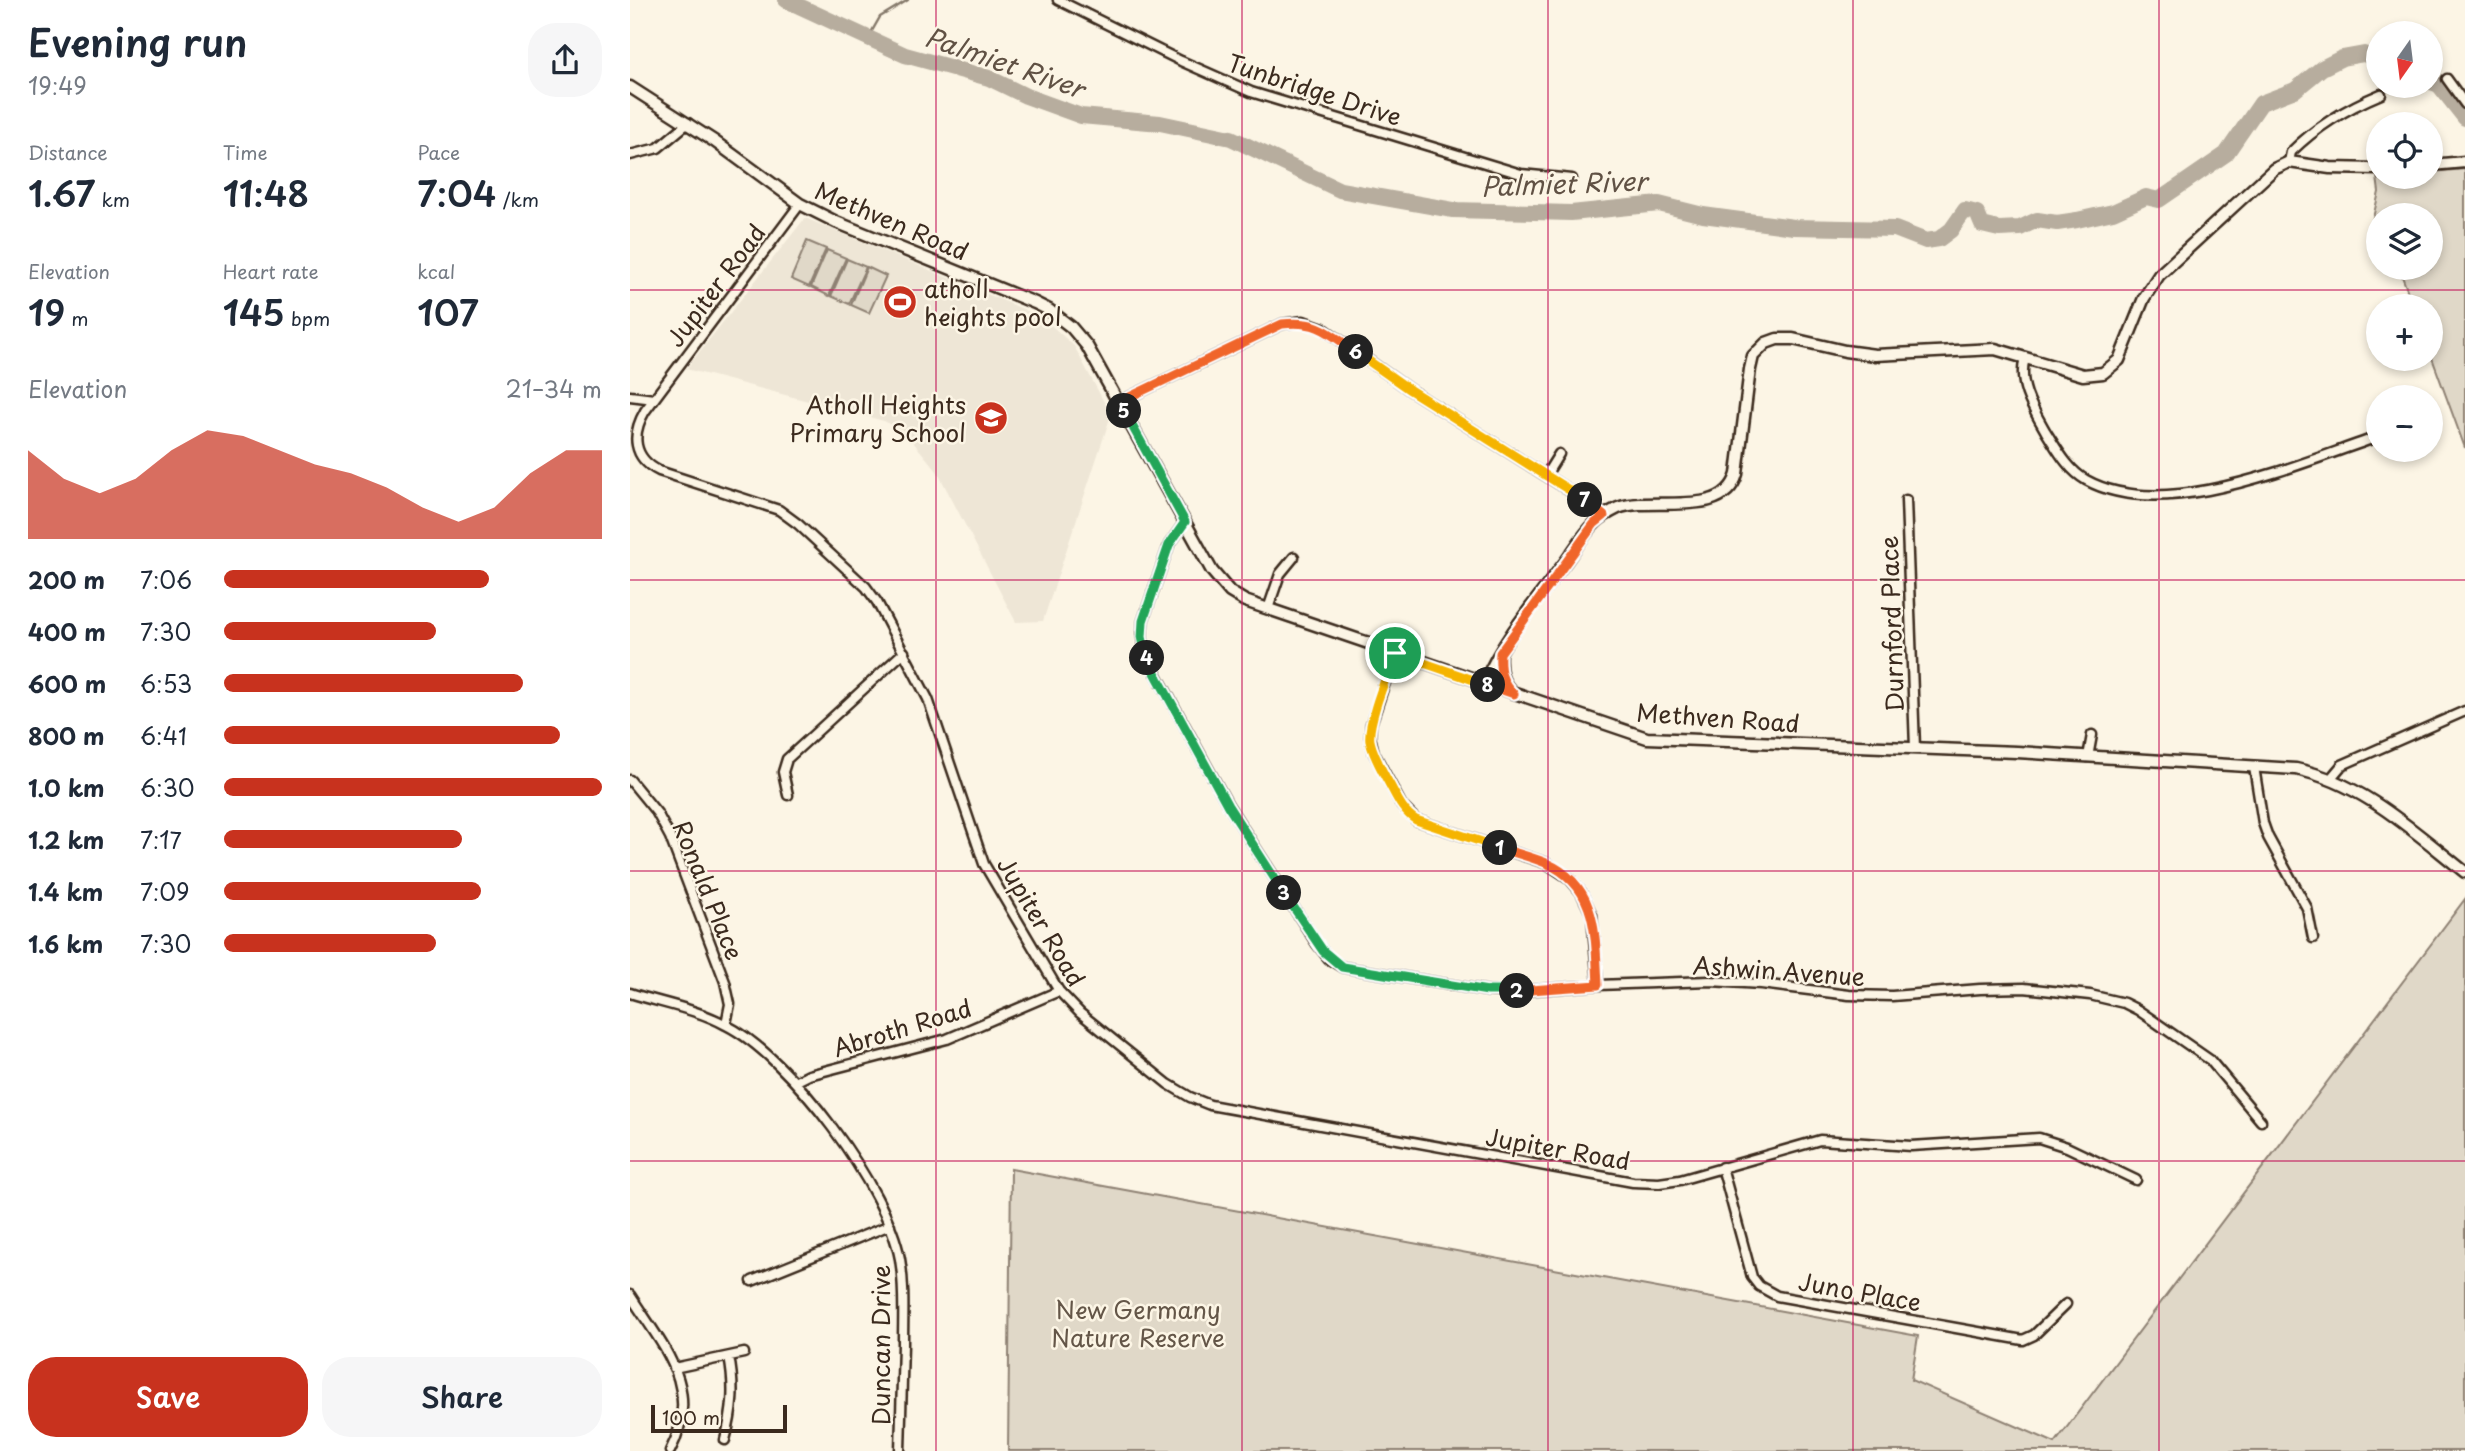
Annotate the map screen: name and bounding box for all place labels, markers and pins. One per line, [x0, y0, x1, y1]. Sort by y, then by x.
place label: atholl heights pool [924, 270, 1062, 334]
sports icon: atholl heights pool [881, 283, 919, 321]
pin: 6 [1338, 334, 1374, 370]
place label: Atholl Heights Primary School [789, 386, 966, 450]
pin: 5 [1106, 394, 1142, 428]
school or university icon: Atholl Heights Primary School [972, 399, 1010, 437]
pin: 7 [1567, 482, 1602, 518]
pin [1365, 623, 1425, 683]
pin: 4 [1130, 640, 1164, 676]
pin: 8 [1470, 668, 1506, 702]
pin: 1 [1482, 830, 1518, 866]
pin: 3 [1266, 876, 1302, 910]
pin: 2 [1500, 974, 1534, 1009]

